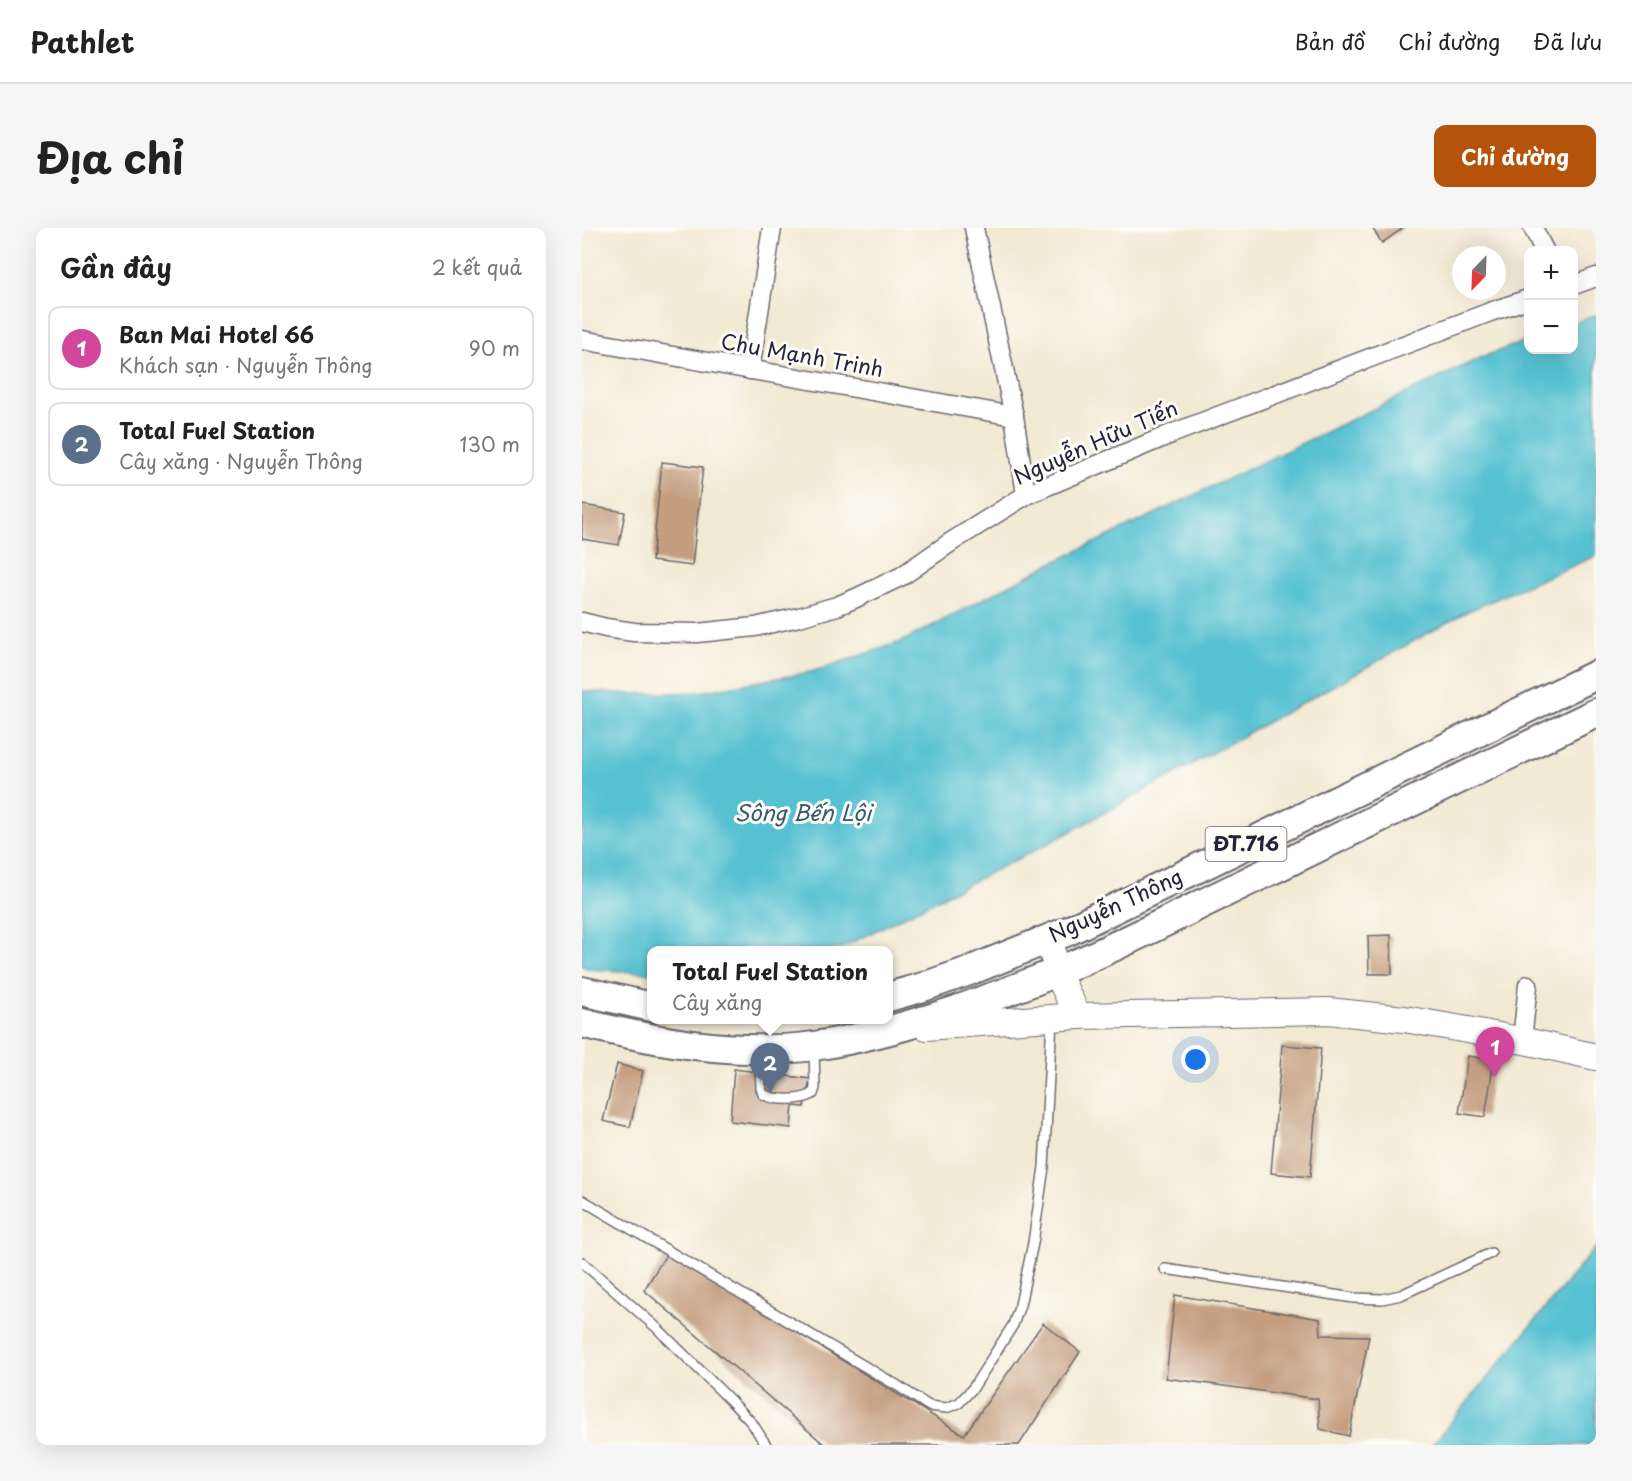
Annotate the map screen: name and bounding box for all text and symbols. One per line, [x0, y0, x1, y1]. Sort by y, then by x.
text: Pathlet [30, 20, 134, 63]
text: Bản đồ [1295, 25, 1365, 57]
text: Chỉ đường [1398, 25, 1500, 57]
text: Đã lưu [1533, 25, 1602, 57]
text: Địa chỉ [36, 125, 184, 188]
button: Chỉ đường [1434, 125, 1596, 187]
north arrow [1452, 246, 1506, 300]
map controls [1524, 246, 1578, 354]
button: + [1524, 246, 1578, 300]
text: Gần đây [60, 248, 172, 287]
text: 2 kết quả [432, 252, 522, 282]
button: − [1524, 300, 1578, 354]
text: Ban Mai Hotel 66 [119, 317, 314, 350]
street label: Chu Mạnh Trinh [719, 324, 886, 384]
text: 1 [77, 333, 86, 363]
text: 90 m [469, 333, 520, 363]
text: Khách sạn · Nguyễn Thông [119, 350, 373, 380]
street label: Nguyễn Hữu Tiến [1008, 391, 1182, 492]
text: Total Fuel Station [119, 413, 315, 446]
text: 2 [74, 429, 89, 459]
text: 130 m [460, 429, 520, 459]
text: Cây xăng · Nguyễn Thông [119, 446, 363, 476]
water label: Sông Bến Lội [735, 795, 874, 828]
road number: ĐT.716 [1206, 827, 1286, 861]
street label: Nguyễn Thông [1043, 859, 1187, 949]
popup [647, 946, 893, 1024]
text: Total Fuel Station [672, 954, 868, 987]
text: Cây xăng [672, 987, 762, 1017]
pin: 1 [1476, 1028, 1514, 1077]
pin: 2 [750, 1044, 789, 1093]
your location [1181, 1045, 1210, 1074]

